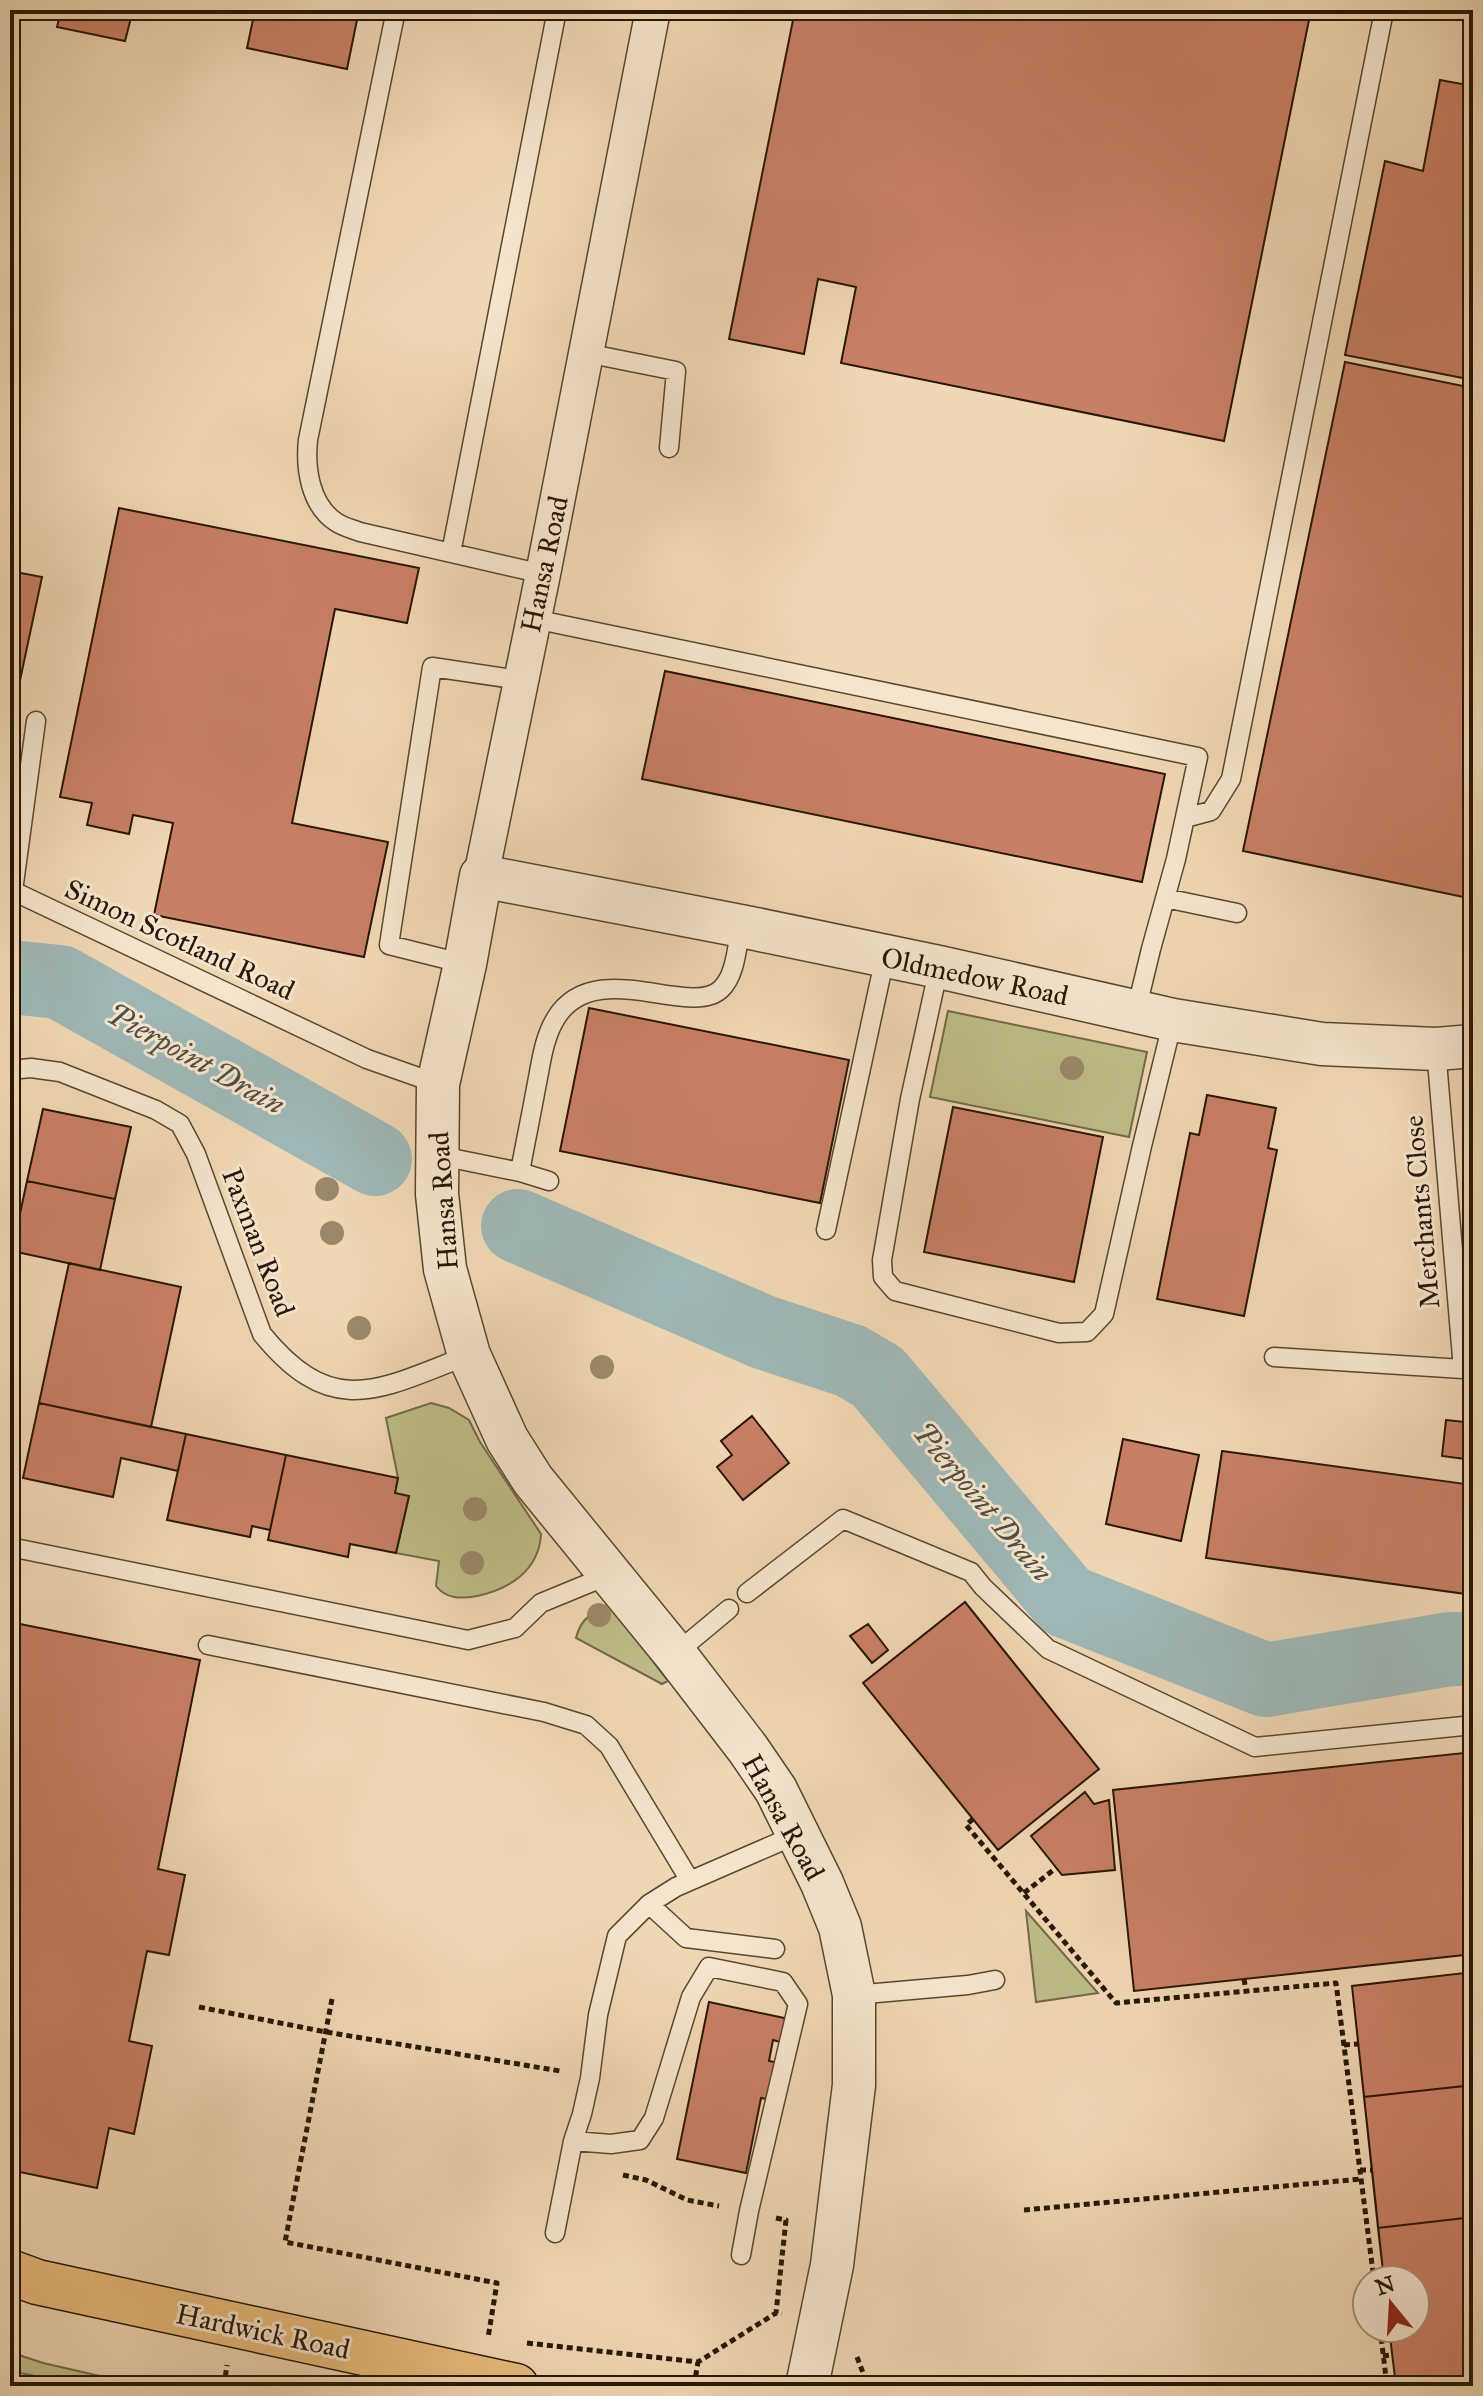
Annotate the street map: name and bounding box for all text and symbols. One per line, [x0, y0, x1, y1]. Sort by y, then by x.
street label: Hansa Road [513, 493, 576, 636]
street label: Simon Scotland Road [59, 871, 300, 1008]
street label: Oldmedow Road [878, 940, 1072, 1013]
water label: Pierpoint Drain [101, 996, 291, 1123]
street label: Merchants Close [1396, 1114, 1447, 1310]
street label: Hansa Road [421, 1130, 466, 1271]
street label: Paxman Road [214, 1163, 303, 1321]
water label: Pierpoint Drain [905, 1415, 1060, 1590]
street label: Hansa Road [735, 1748, 833, 1886]
north arrow [1351, 2264, 1431, 2344]
text: N [1372, 2270, 1398, 2301]
street label: Hardwick Road [173, 2296, 353, 2367]

